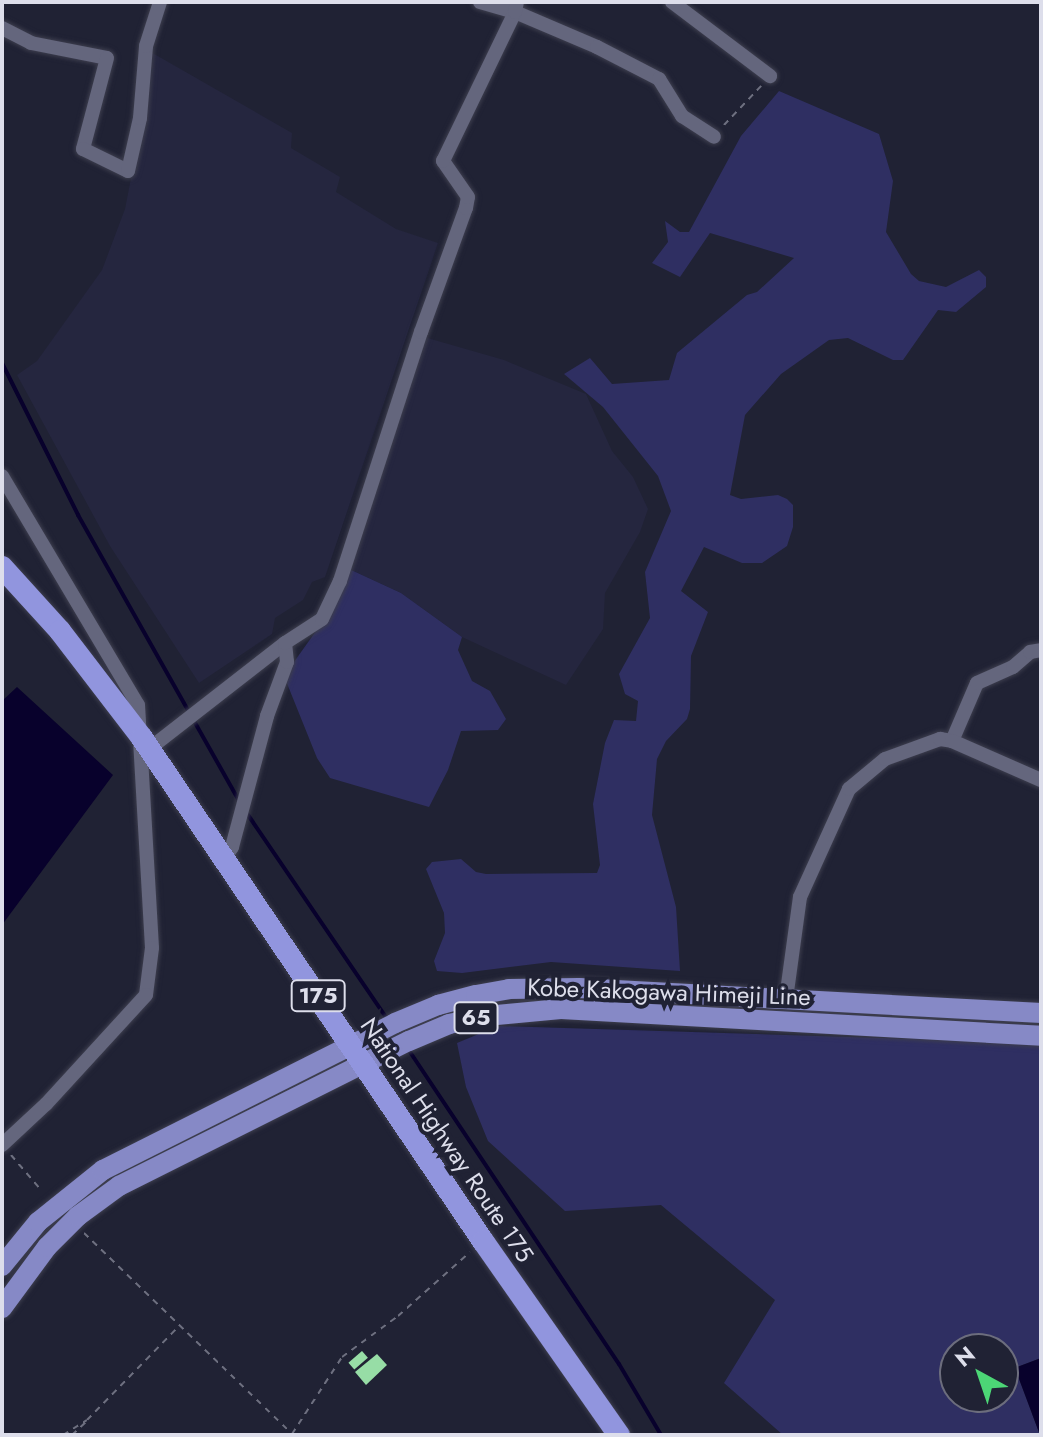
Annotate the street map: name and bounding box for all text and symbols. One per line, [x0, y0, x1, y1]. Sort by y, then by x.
street label: Kobe Kakogawa Himeji Line [527, 973, 811, 1011]
road number: 175 [290, 978, 346, 1014]
road number: 65 [452, 1000, 500, 1036]
street label: National Highway Route 175 [354, 1012, 540, 1268]
north arrow [939, 1333, 1019, 1413]
text: N [948, 1338, 982, 1374]

